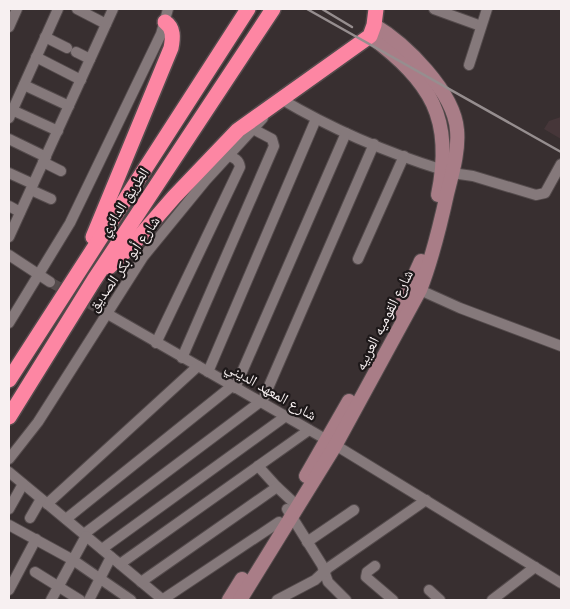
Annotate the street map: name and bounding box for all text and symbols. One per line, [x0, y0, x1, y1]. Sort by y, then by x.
street label: الطريق الدائري [95, 164, 155, 241]
street label: شارع أبو بكر الصديق [84, 213, 165, 316]
street label: شارع القوميه العربيه [351, 267, 418, 374]
street label: شارع المعهد الديني [221, 358, 320, 427]

